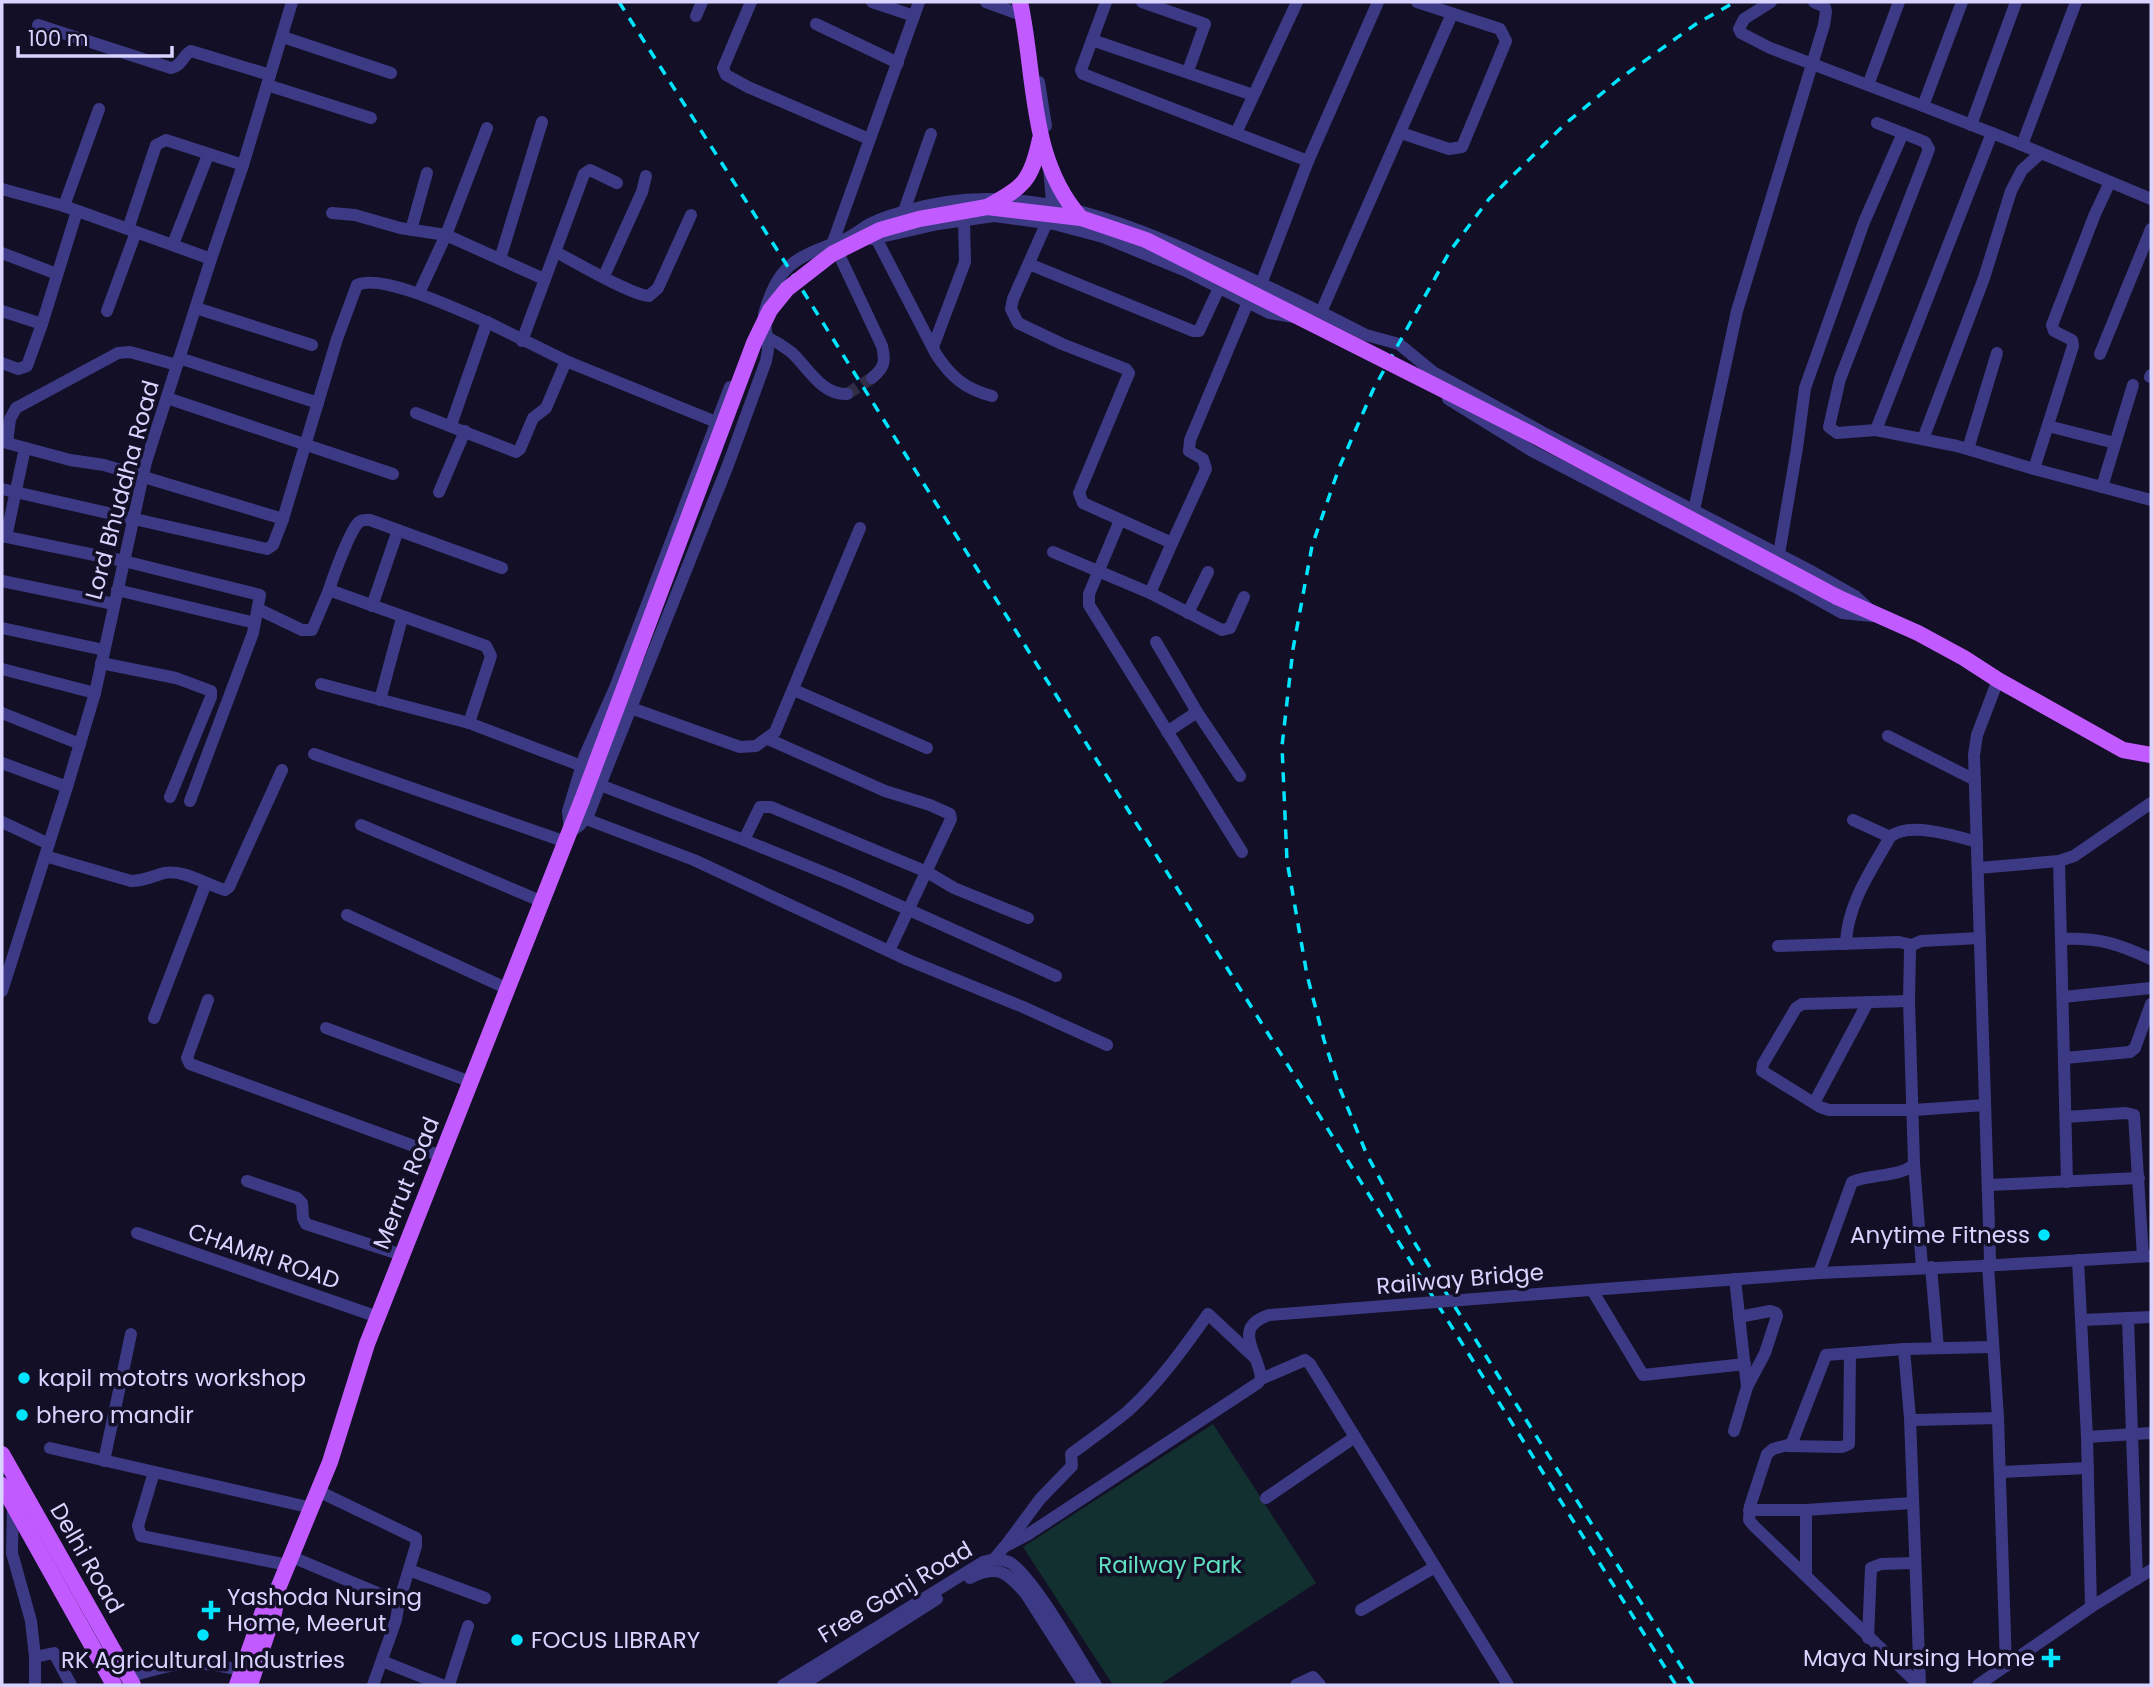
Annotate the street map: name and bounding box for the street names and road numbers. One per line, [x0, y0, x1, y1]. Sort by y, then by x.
street label: Lord Bhuddha Road [77, 377, 167, 603]
street label: Merrut Road [365, 1112, 447, 1254]
street label: CHAMRI ROAD [184, 1215, 344, 1297]
street label: Railway Bridge [1375, 1256, 1545, 1302]
street label: Delhi Road [43, 1497, 131, 1619]
street label: Free Ganj Road [812, 1533, 978, 1651]

